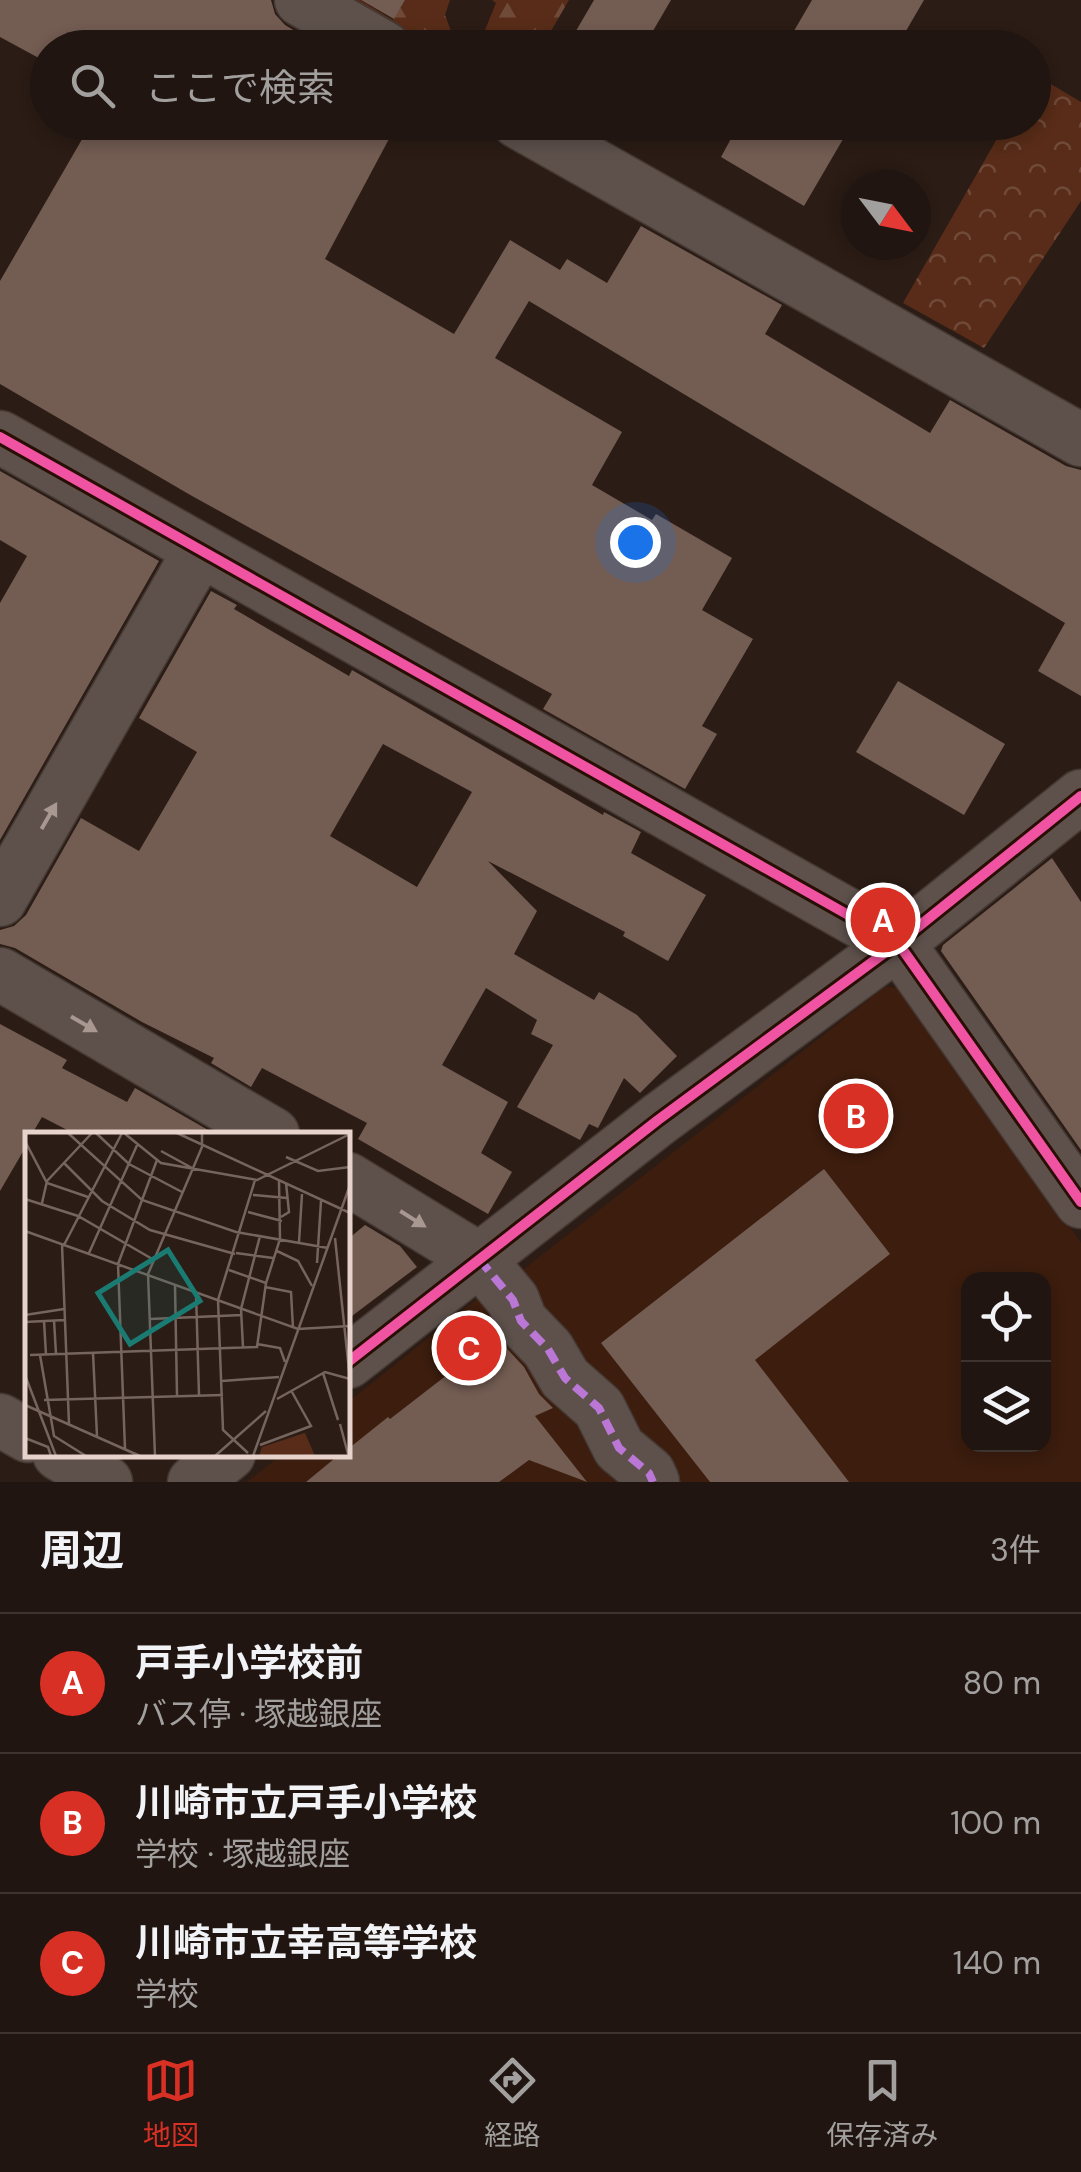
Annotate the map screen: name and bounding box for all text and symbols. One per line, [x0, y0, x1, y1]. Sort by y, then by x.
search box [30, 30, 1051, 140]
icon: search [65, 58, 120, 113]
text: ここで検索 [145, 63, 335, 113]
north arrow [841, 170, 931, 260]
your location [610, 517, 661, 568]
one-way arrow [39, 802, 57, 830]
pin: A [850, 882, 916, 958]
one-way arrow [70, 1015, 98, 1032]
pin: B [824, 1078, 888, 1154]
inset map [25, 1132, 350, 1457]
one-way arrow [399, 1210, 427, 1227]
map controls [961, 1272, 1051, 1452]
button: locate [961, 1272, 1051, 1362]
pin: C [436, 1310, 502, 1386]
button: layers [961, 1362, 1051, 1452]
text: 周辺 [40, 1523, 124, 1578]
text: 3件 [990, 1529, 1041, 1571]
text: 戸手小学校前 [135, 1638, 363, 1688]
text: A [61, 1662, 84, 1704]
text: 80 m [963, 1662, 1041, 1704]
text: バス停 · 塚越銀座 [135, 1693, 382, 1735]
text: 川崎市立戸手小学校 [135, 1778, 477, 1828]
text: B [62, 1802, 83, 1844]
text: 100 m [950, 1802, 1041, 1844]
text: 学校 · 塚越銀座 [135, 1833, 350, 1875]
text: 川崎市立幸高等学校 [135, 1918, 477, 1968]
text: C [61, 1942, 84, 1984]
text: 140 m [953, 1942, 1041, 1984]
text: 学校 [135, 1973, 199, 2015]
tab: 地図 [143, 2053, 199, 2154]
tab: 経路 [484, 2053, 540, 2154]
tab: 保存済み [826, 2053, 938, 2154]

